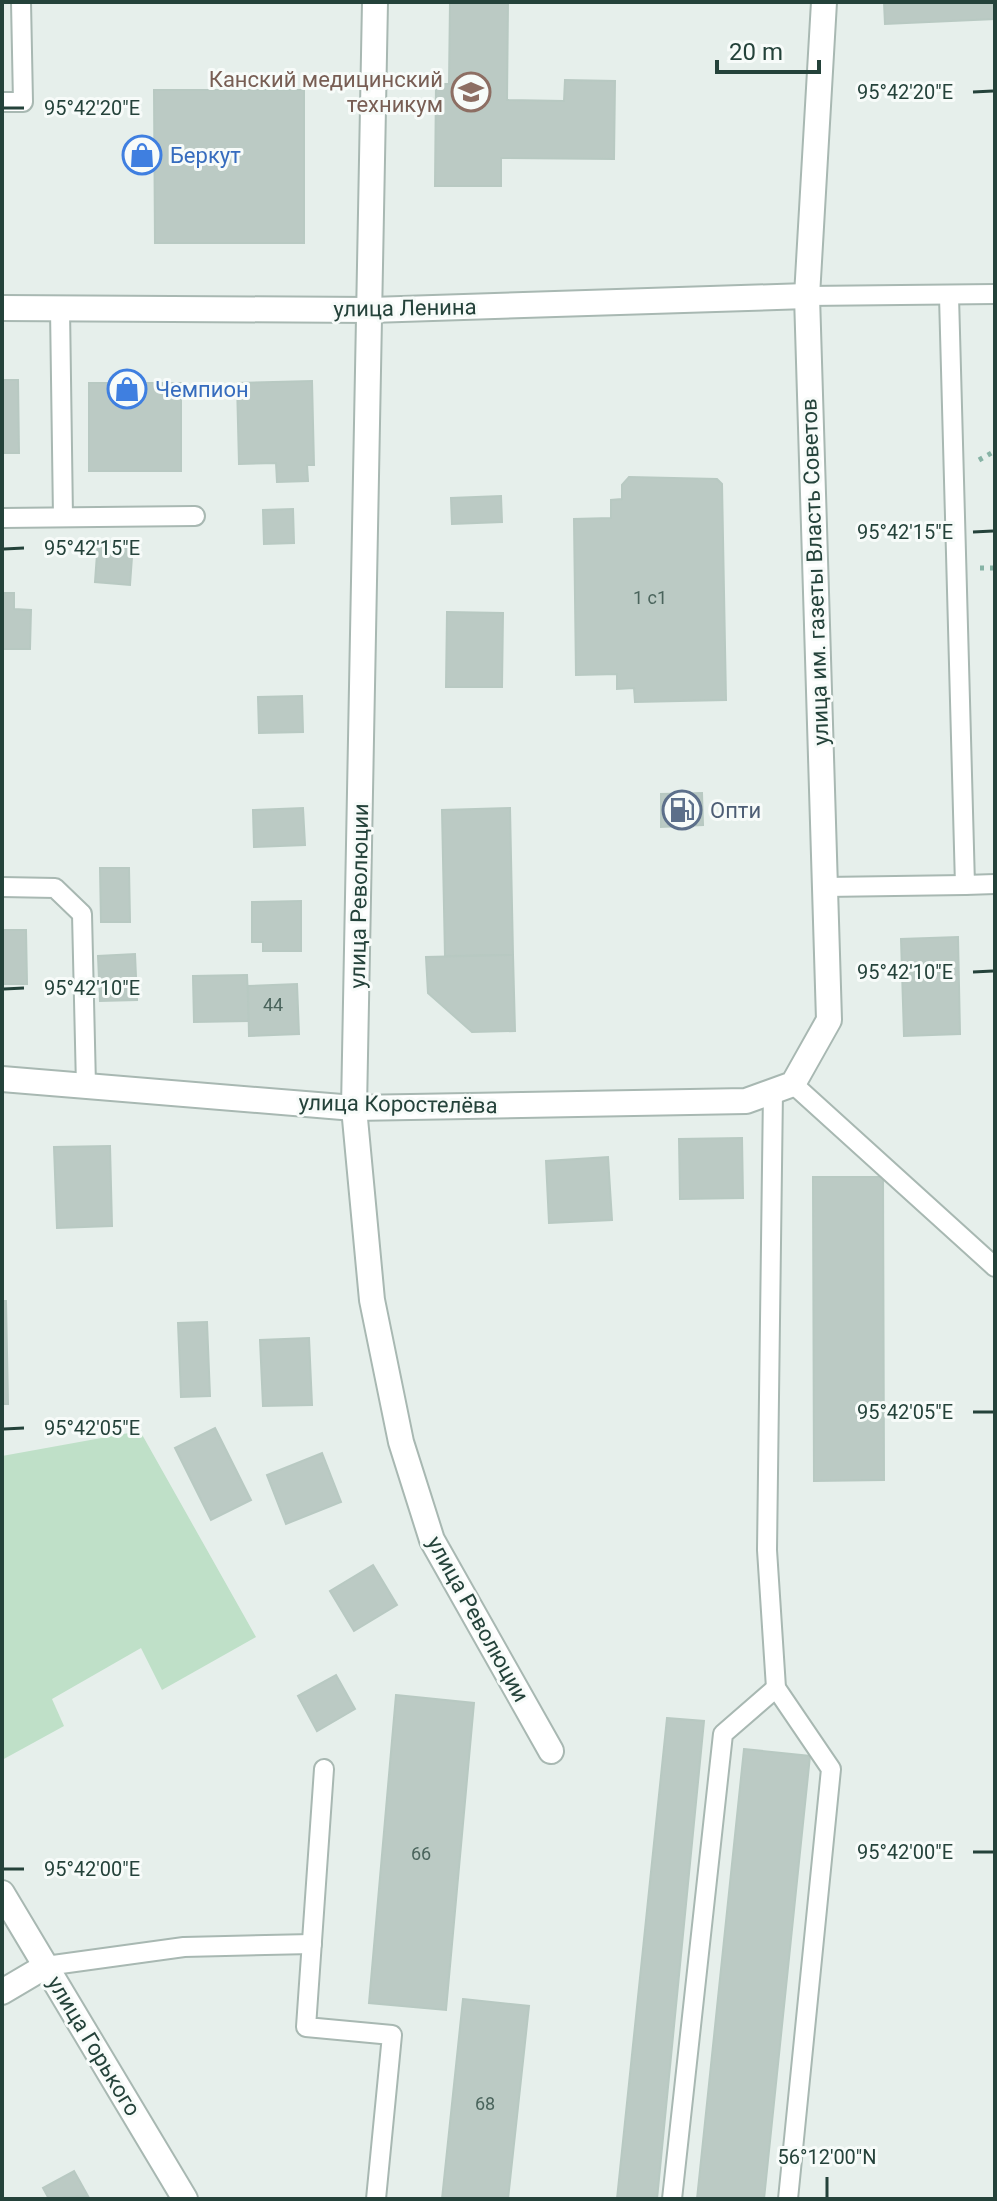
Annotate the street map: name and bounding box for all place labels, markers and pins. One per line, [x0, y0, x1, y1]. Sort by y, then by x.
place label: Канский медицинский техникум [209, 67, 443, 117]
school or university icon: Канский медицинский техникум [450, 71, 492, 113]
shop icon: Беркут [121, 134, 163, 176]
place label: Беркут [170, 143, 241, 168]
shop icon: Чемпион [106, 368, 148, 410]
place label: Чемпион [155, 377, 249, 402]
fuel station icon: Опти [661, 789, 703, 831]
place label: Опти [710, 798, 761, 823]

